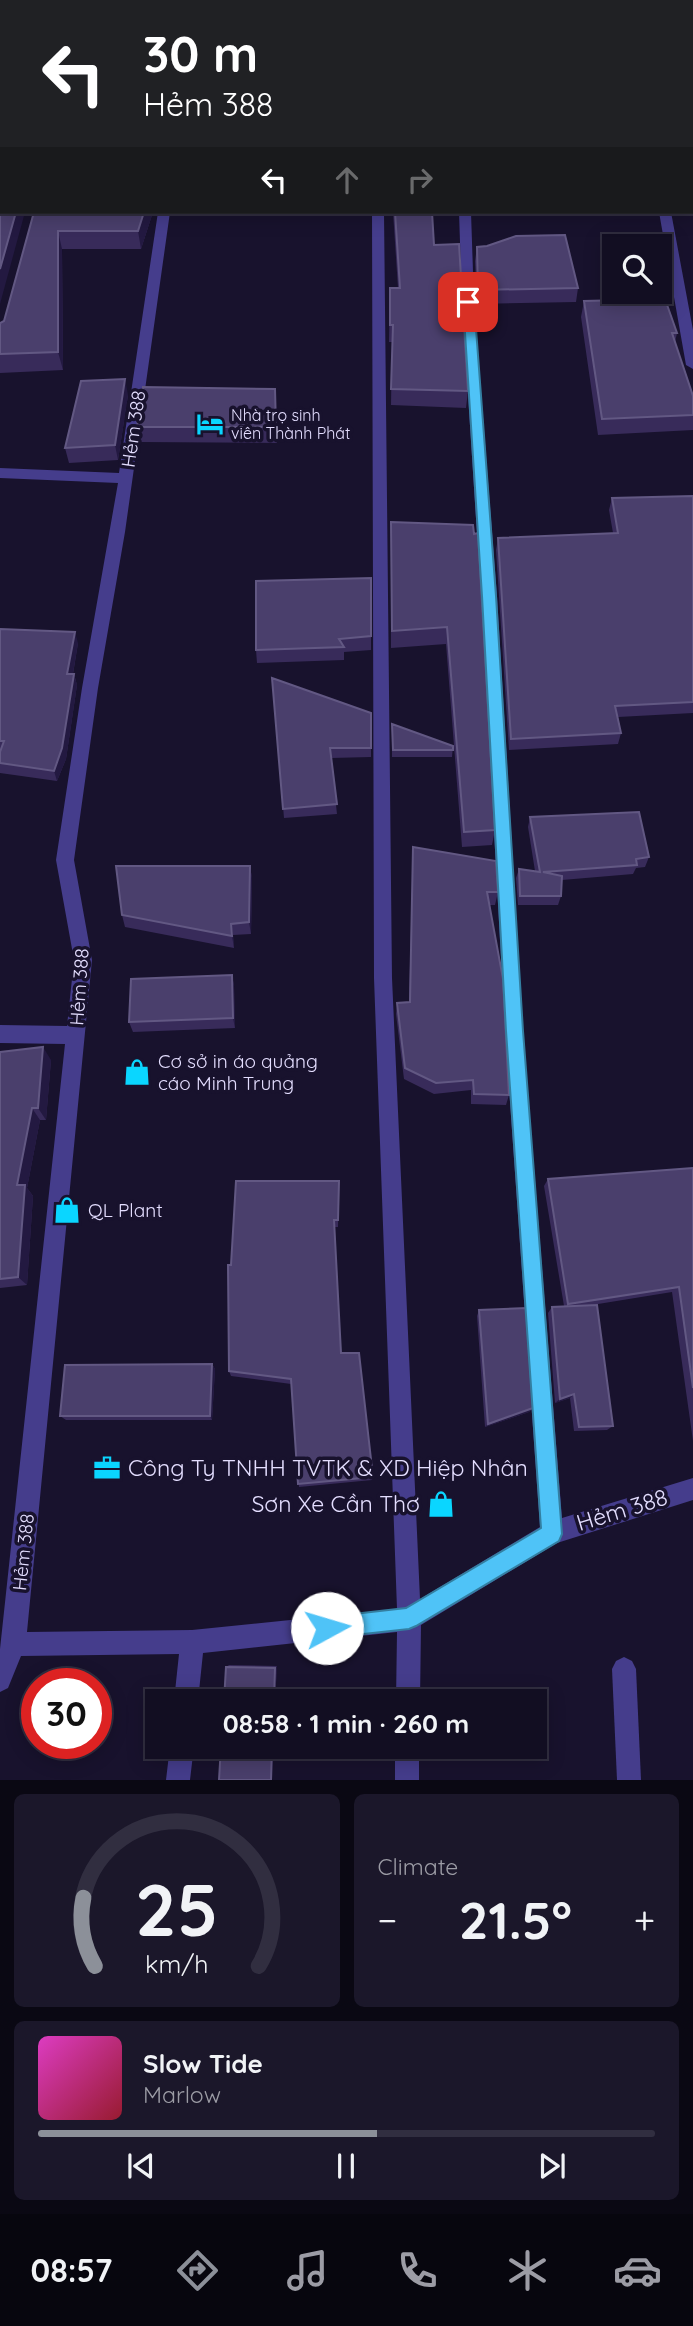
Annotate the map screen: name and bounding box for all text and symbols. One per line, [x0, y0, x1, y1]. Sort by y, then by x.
text: 30 m [143, 23, 258, 84]
icon: left [28, 28, 119, 119]
text: Hẻm 388 [143, 84, 273, 124]
icon: left [255, 161, 293, 199]
icon: ahead [328, 161, 366, 199]
icon: right [401, 161, 439, 199]
map controls [602, 234, 672, 304]
button: search [602, 234, 672, 304]
pin [438, 272, 498, 332]
icon: arrive [449, 283, 487, 321]
street label: Hẻm 388 [116, 389, 150, 469]
place label: Nhà trọ sinh viên Thành Phát [231, 405, 350, 443]
hotel icon: Nhà trọ sinh viên Thành Phát [195, 409, 225, 439]
street label: Hẻm 388 [64, 948, 94, 1026]
place label: Cơ sở in áo quảng cáo Minh Trung [158, 1049, 318, 1095]
shop icon: Cơ sở in áo quảng cáo Minh Trung [122, 1057, 152, 1087]
shop icon: QL Plant [52, 1195, 82, 1225]
place label: QL Plant [88, 1198, 163, 1222]
office icon: Công Ty TNHH TVTK & XD Hiệp Nhân [92, 1453, 122, 1483]
place label: Công Ty TNHH TVTK & XD Hiệp Nhân [128, 1453, 528, 1482]
street label: Hẻm 388 [573, 1482, 671, 1537]
place label: Sơn Xe Cần Thơ [251, 1489, 420, 1518]
shop icon: Sơn Xe Cần Thơ [426, 1489, 456, 1519]
street label: Hẻm 388 [7, 1512, 39, 1592]
position arrow [290, 1591, 364, 1665]
speed limit sign: 30 [21, 1668, 112, 1759]
text: 08:58 · 1 min · 260 m [223, 1707, 469, 1740]
text: Climate [378, 1852, 458, 1881]
text: 25 [135, 1864, 218, 1955]
text: 21.5° [459, 1887, 572, 1952]
text: − [378, 1896, 397, 1944]
text: + [634, 1896, 655, 1944]
text: km/h [145, 1948, 208, 1979]
text: Slow Tide [143, 2047, 263, 2080]
text: Marlow [143, 2080, 221, 2109]
icon: previous [122, 2147, 160, 2185]
icon: pause [327, 2147, 365, 2185]
icon: next [533, 2147, 571, 2185]
icon: directions [173, 2246, 222, 2295]
icon: music [283, 2246, 332, 2295]
icon: phone [393, 2246, 442, 2295]
icon: climate [503, 2246, 552, 2295]
icon: car [613, 2246, 662, 2295]
text: 08:57 [31, 2250, 112, 2290]

